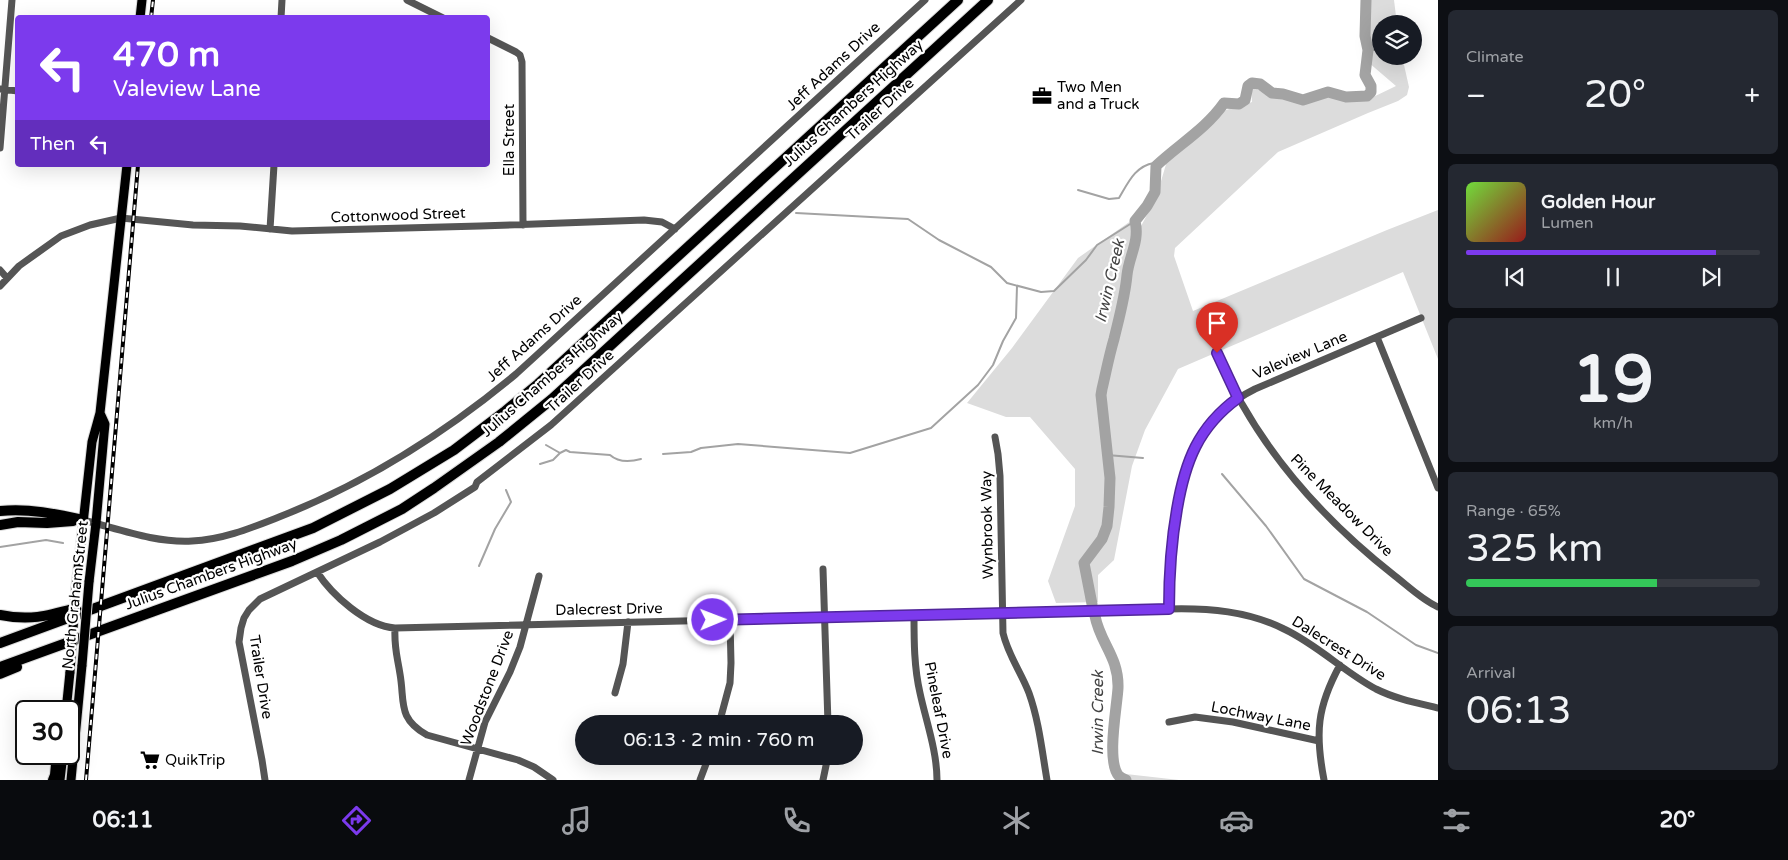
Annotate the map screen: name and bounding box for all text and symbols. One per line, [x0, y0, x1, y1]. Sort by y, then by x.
map controls [1372, 15, 1422, 65]
button: layers [1372, 15, 1422, 65]
street label: Jeff Adams Drive [782, 18, 884, 114]
text: 470 m [113, 34, 220, 76]
icon: left [30, 35, 95, 100]
street label: Julius Chambers Highway [779, 35, 927, 171]
text: Climate [1466, 47, 1524, 67]
text: 20° [1584, 72, 1646, 118]
street label: Trailer Drive [842, 74, 918, 144]
text: Valeview Lane [113, 76, 261, 102]
place label: Two Men and a Truck [1057, 78, 1140, 113]
text: − [1466, 79, 1486, 113]
text: + [1744, 79, 1760, 113]
office icon: Two Men and a Truck [1031, 85, 1053, 107]
street label: Ella Street [500, 104, 518, 176]
icon: left [85, 130, 113, 158]
text: Then [30, 133, 75, 155]
text: Golden Hour [1541, 191, 1655, 213]
street label: Cottonwood Street [330, 204, 466, 226]
text: Lumen [1541, 213, 1593, 233]
water label: Irwin Creek [1091, 236, 1130, 325]
icon: previous [1501, 263, 1529, 291]
icon: pause [1599, 263, 1627, 291]
icon: next [1697, 263, 1725, 291]
street label: Jeff Adams Drive [483, 291, 585, 385]
pin [1196, 302, 1238, 353]
street label: Julius Chambers Highway [477, 308, 627, 440]
icon: arrive [1203, 309, 1231, 337]
street label: Valeview Lane [1250, 327, 1350, 383]
text: 19 [1572, 341, 1654, 420]
street label: Trailer Drive [542, 346, 618, 416]
text: km/h [1593, 413, 1633, 433]
street label: Pine Meadow Drive [1287, 450, 1397, 560]
street label: Wynbrook Way [977, 471, 997, 579]
text: Range · 65% [1466, 501, 1561, 521]
street label: North Graham Street [58, 520, 92, 670]
text: 325 km [1466, 526, 1603, 572]
street label: Julius Chambers Highway [122, 534, 300, 614]
position arrow [686, 593, 738, 645]
street label: Dalecrest Drive [555, 599, 663, 619]
street label: Dalecrest Drive [1289, 612, 1389, 684]
street label: Woodstone Drive [457, 628, 517, 748]
street label: Trailer Drive [245, 634, 277, 720]
street label: Pineleaf Drive [921, 660, 957, 760]
text: Arrival [1466, 663, 1515, 683]
water label: Irwin Creek [1088, 669, 1108, 755]
text: 06:13 [1466, 688, 1571, 734]
street label: Lochway Lane [1209, 697, 1313, 735]
speed limit sign: 30 [15, 700, 80, 765]
text: 06:13 · 2 min · 760 m [623, 729, 815, 751]
supermarket icon: QuikTrip [139, 749, 161, 771]
place label: QuikTrip [165, 751, 225, 769]
icon: directions [339, 803, 374, 838]
icon: music [559, 803, 594, 838]
icon: phone [779, 803, 814, 838]
icon: climate [999, 803, 1034, 838]
icon: car [1219, 803, 1254, 838]
icon: filters [1439, 803, 1474, 838]
text: 06:11 [93, 807, 154, 833]
text: 20° [1659, 807, 1695, 833]

